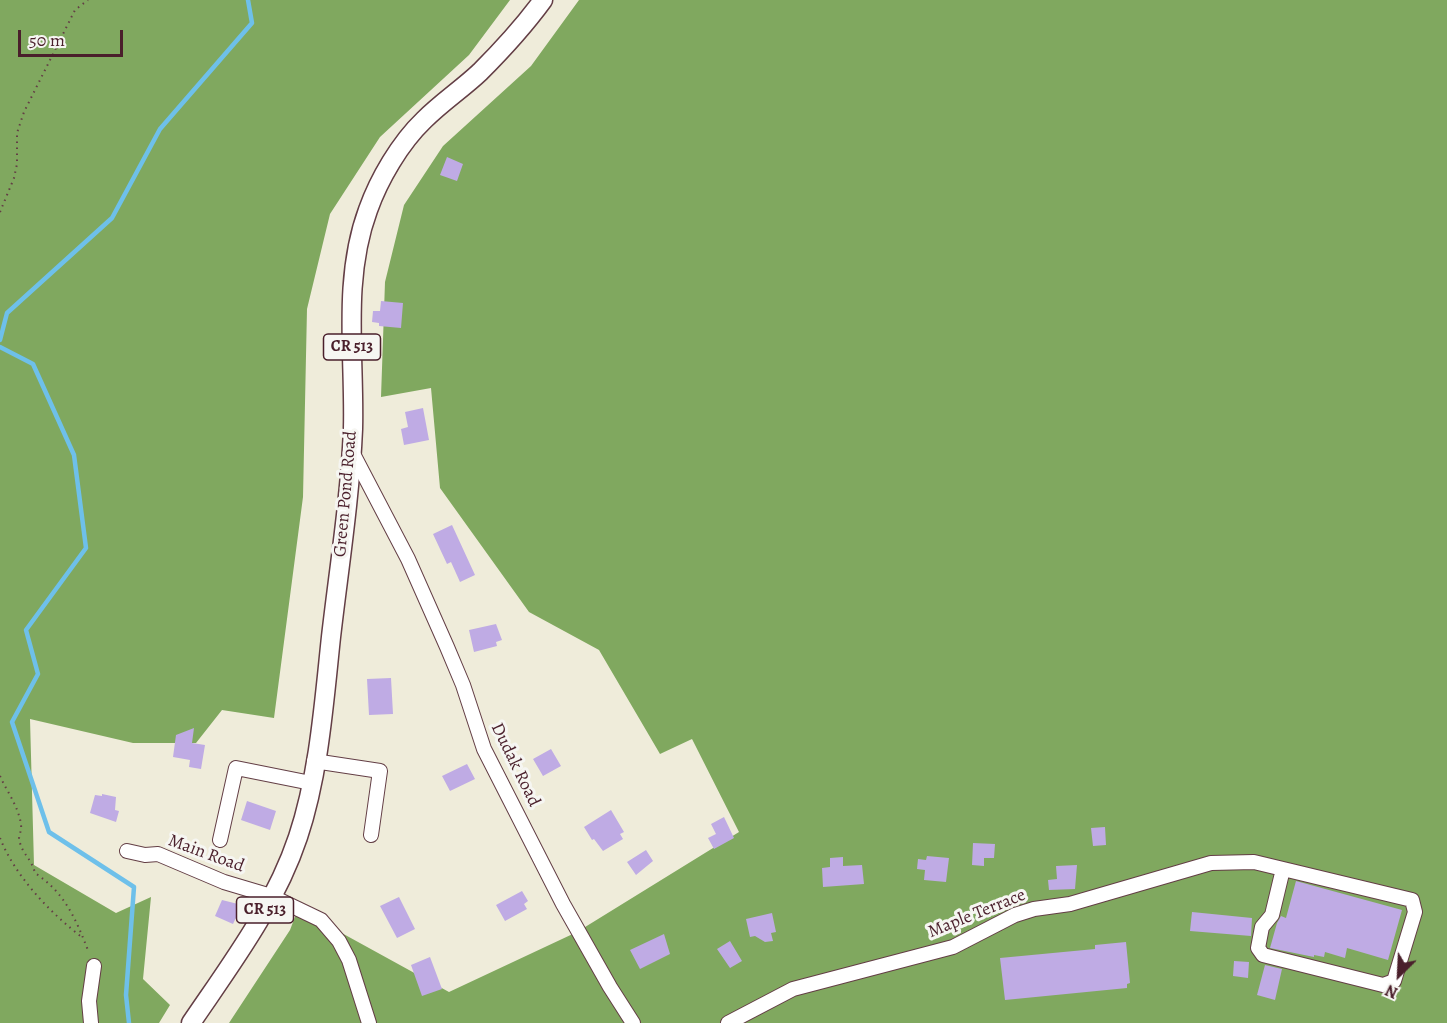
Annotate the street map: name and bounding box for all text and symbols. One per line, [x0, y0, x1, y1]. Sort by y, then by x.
scale bar [21, 18, 126, 56]
text: 50 m [29, 28, 65, 52]
road number: CR 513 [324, 334, 380, 360]
street label: Green Pond Road [330, 430, 362, 558]
street label: Dudak Road [485, 720, 545, 810]
street label: Main Road [165, 830, 247, 878]
street label: Maple Terrace [925, 885, 1029, 943]
road number: CR 513 [236, 897, 294, 923]
north arrow [1369, 945, 1429, 1005]
text: N [1382, 979, 1401, 1004]

